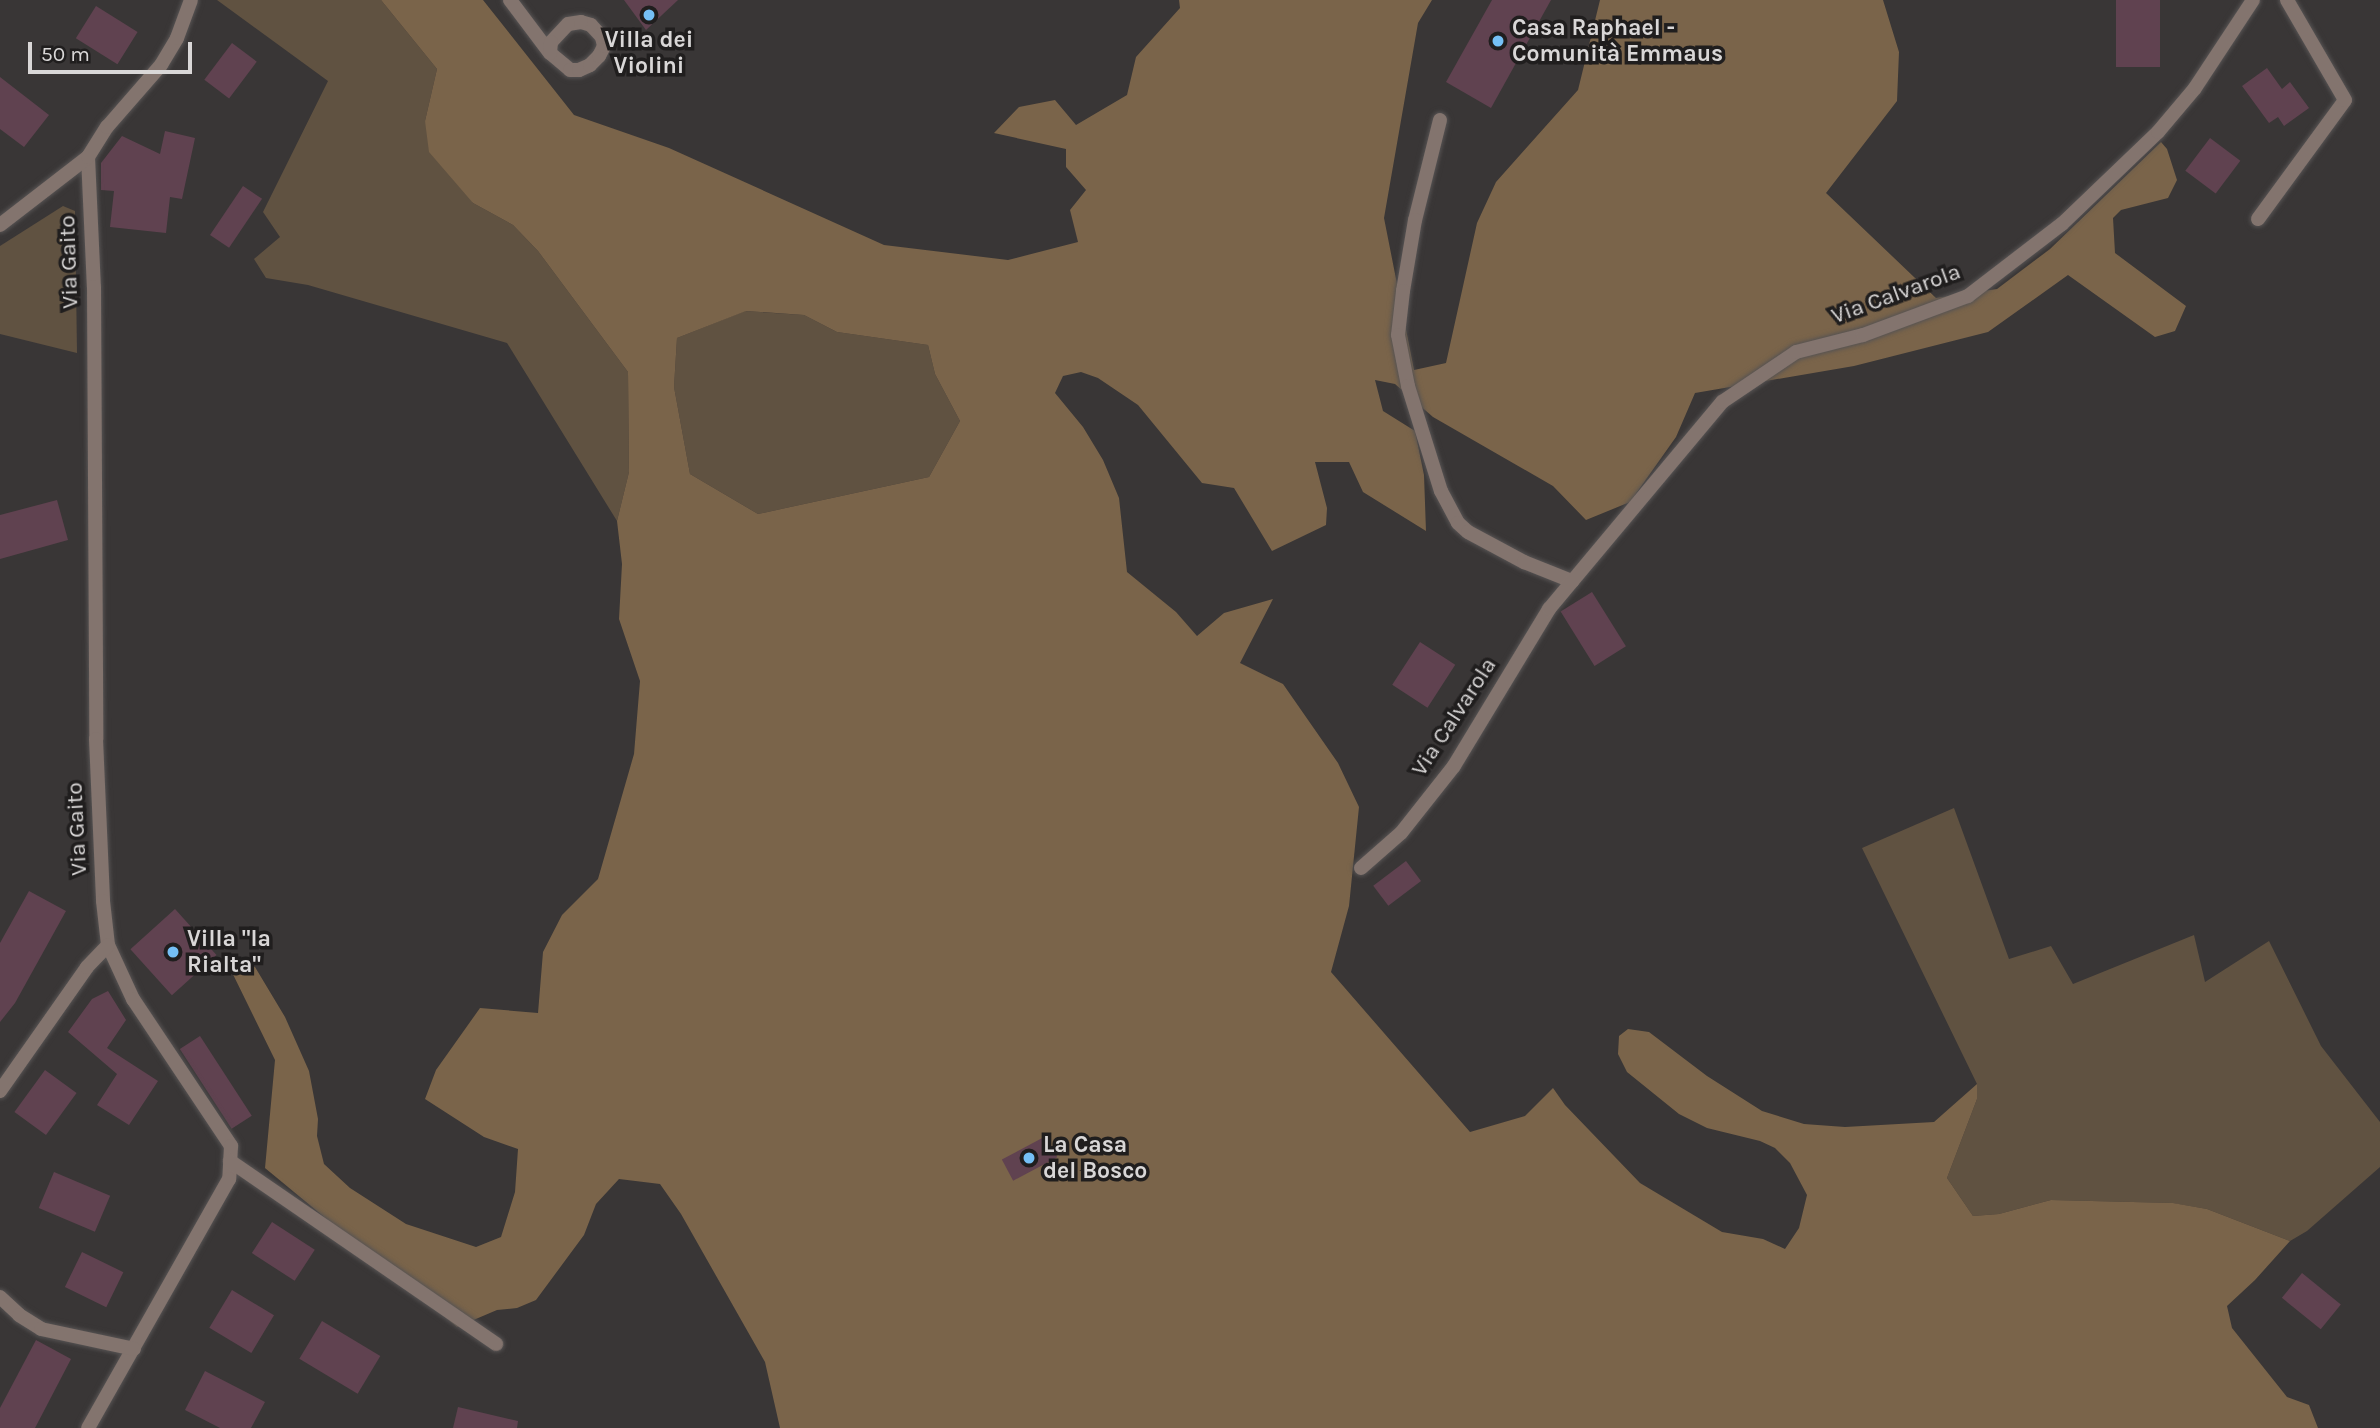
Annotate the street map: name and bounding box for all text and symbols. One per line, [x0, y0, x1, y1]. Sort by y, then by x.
marker: Villa dei Violini [641, 7, 657, 23]
place label: Casa Raphael - Comunità Emmaus [1512, 14, 1723, 68]
place label: Villa dei Violini [605, 26, 693, 80]
scale bar [32, 28, 196, 72]
marker: Casa Raphael - Comunità Emmaus [1490, 33, 1506, 49]
text: 50 m [41, 42, 90, 66]
street label: Via Gaito [54, 215, 84, 309]
street label: Via Calvarola [1828, 258, 1964, 330]
street label: Via Calvarola [1406, 653, 1502, 781]
street label: Via Gaito [61, 782, 93, 876]
place label: Villa "la Rialta" [187, 925, 271, 979]
marker: Villa "la Rialta" [165, 944, 181, 960]
place label: La Casa del Bosco [1043, 1131, 1147, 1185]
marker: La Casa del Bosco [1021, 1150, 1037, 1166]

